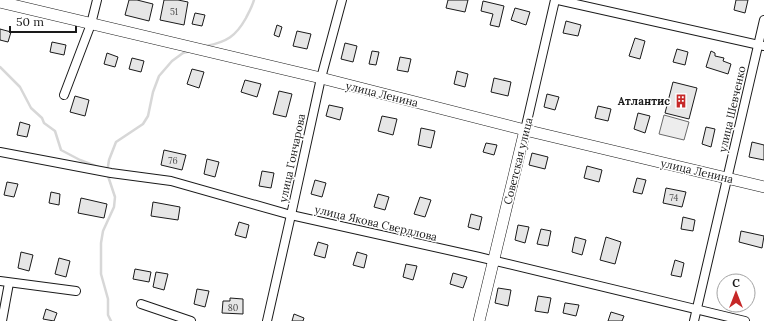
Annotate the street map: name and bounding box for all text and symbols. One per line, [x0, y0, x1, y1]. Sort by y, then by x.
house number: 51 [170, 6, 178, 17]
scale bar [10, 8, 76, 34]
text: 50 m [16, 14, 44, 29]
street label: улица Шевченко [715, 64, 749, 154]
street label: улица Ленина [344, 78, 420, 110]
building icon: Атлантис [673, 93, 689, 109]
place label: Атлантис [618, 94, 670, 108]
street label: улица Гончарова [276, 112, 308, 204]
street label: Советская улица [500, 116, 536, 206]
house number: 76 [168, 155, 178, 166]
street label: улица Ленина [659, 156, 735, 186]
house number: 74 [670, 192, 679, 203]
street label: улица Якова Свердлова [313, 202, 439, 244]
north arrow [716, 273, 756, 313]
text: С [732, 276, 740, 290]
house number: 80 [228, 302, 239, 313]

